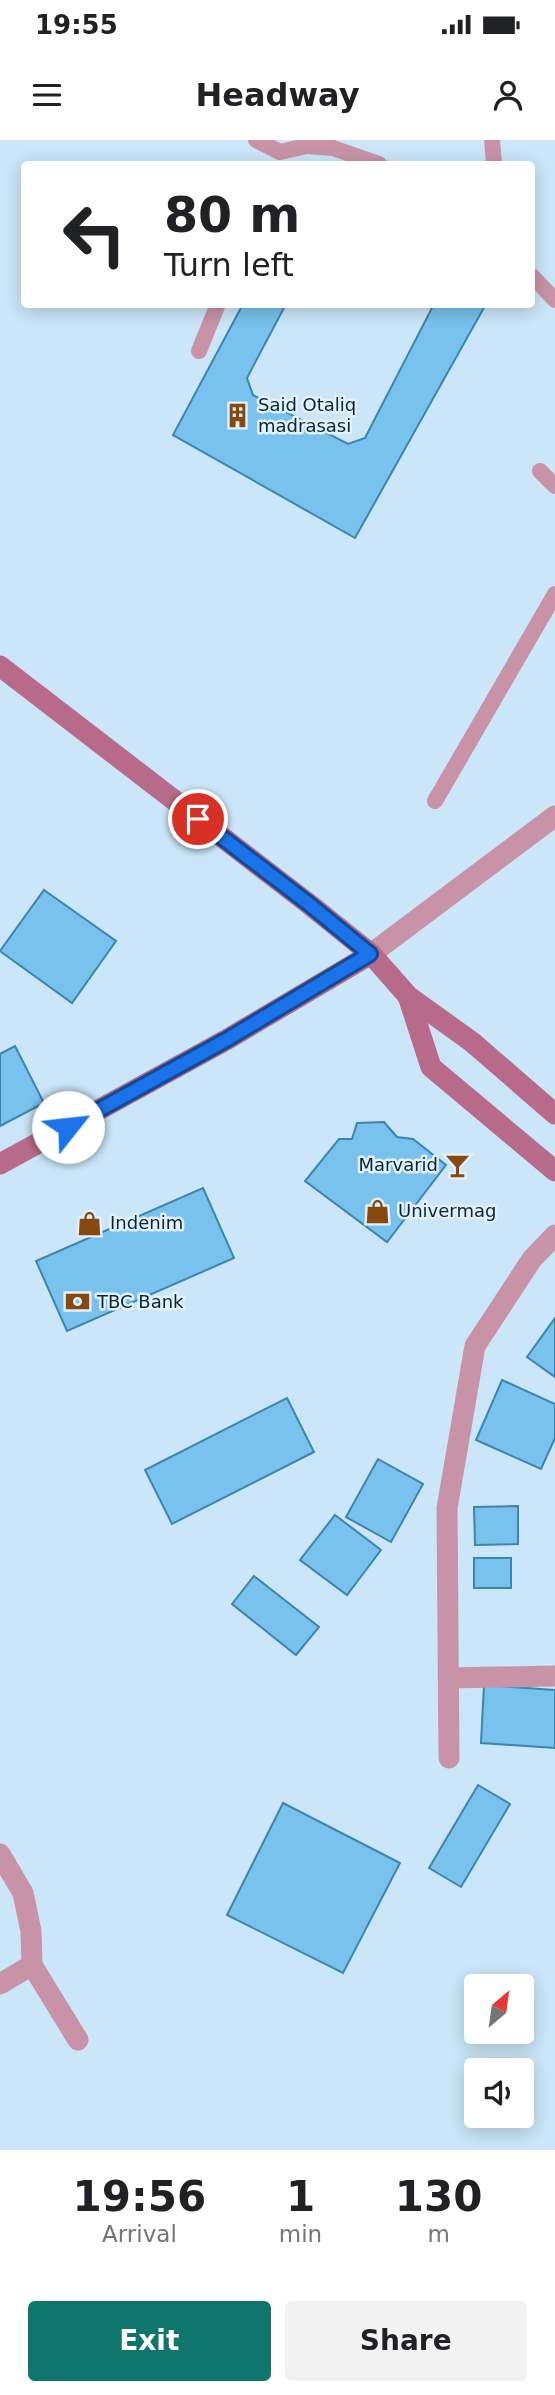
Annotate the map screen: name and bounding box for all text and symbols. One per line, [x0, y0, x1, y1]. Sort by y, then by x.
text: 19:55 [35, 10, 118, 40]
icon: menu [28, 76, 66, 114]
text: Headway [195, 76, 360, 114]
icon: person [489, 76, 527, 114]
text: 80 m [164, 187, 300, 244]
icon: left [49, 189, 140, 280]
text: Turn left [164, 246, 294, 284]
place label: Said Otaliq madrasasi [258, 394, 356, 436]
building icon: Said Otaliq madrasasi [224, 401, 252, 429]
pin [168, 789, 228, 849]
icon: arrive [179, 800, 217, 838]
position arrow [31, 1090, 105, 1164]
bar icon: Marvarid [444, 1151, 472, 1179]
place label: Marvarid [359, 1154, 438, 1175]
shop icon: Univermag [364, 1197, 392, 1225]
place label: Univermag [398, 1200, 496, 1221]
shop icon: Indenim [76, 1209, 104, 1237]
place label: Indenim [110, 1212, 183, 1233]
bank icon: TBC Bank [63, 1288, 91, 1316]
place label: TBC Bank [96, 1291, 184, 1312]
north arrow [464, 1974, 534, 2044]
map controls [464, 1974, 534, 2128]
button: sound [464, 2058, 534, 2128]
text: 19:56 [73, 2172, 206, 2221]
text: 1 [286, 2172, 315, 2221]
text: 130 [395, 2172, 482, 2221]
text: Arrival [102, 2221, 177, 2247]
text: min [279, 2221, 322, 2247]
text: m [427, 2221, 450, 2247]
button: Exit [28, 2301, 271, 2381]
button: Share [285, 2301, 527, 2381]

